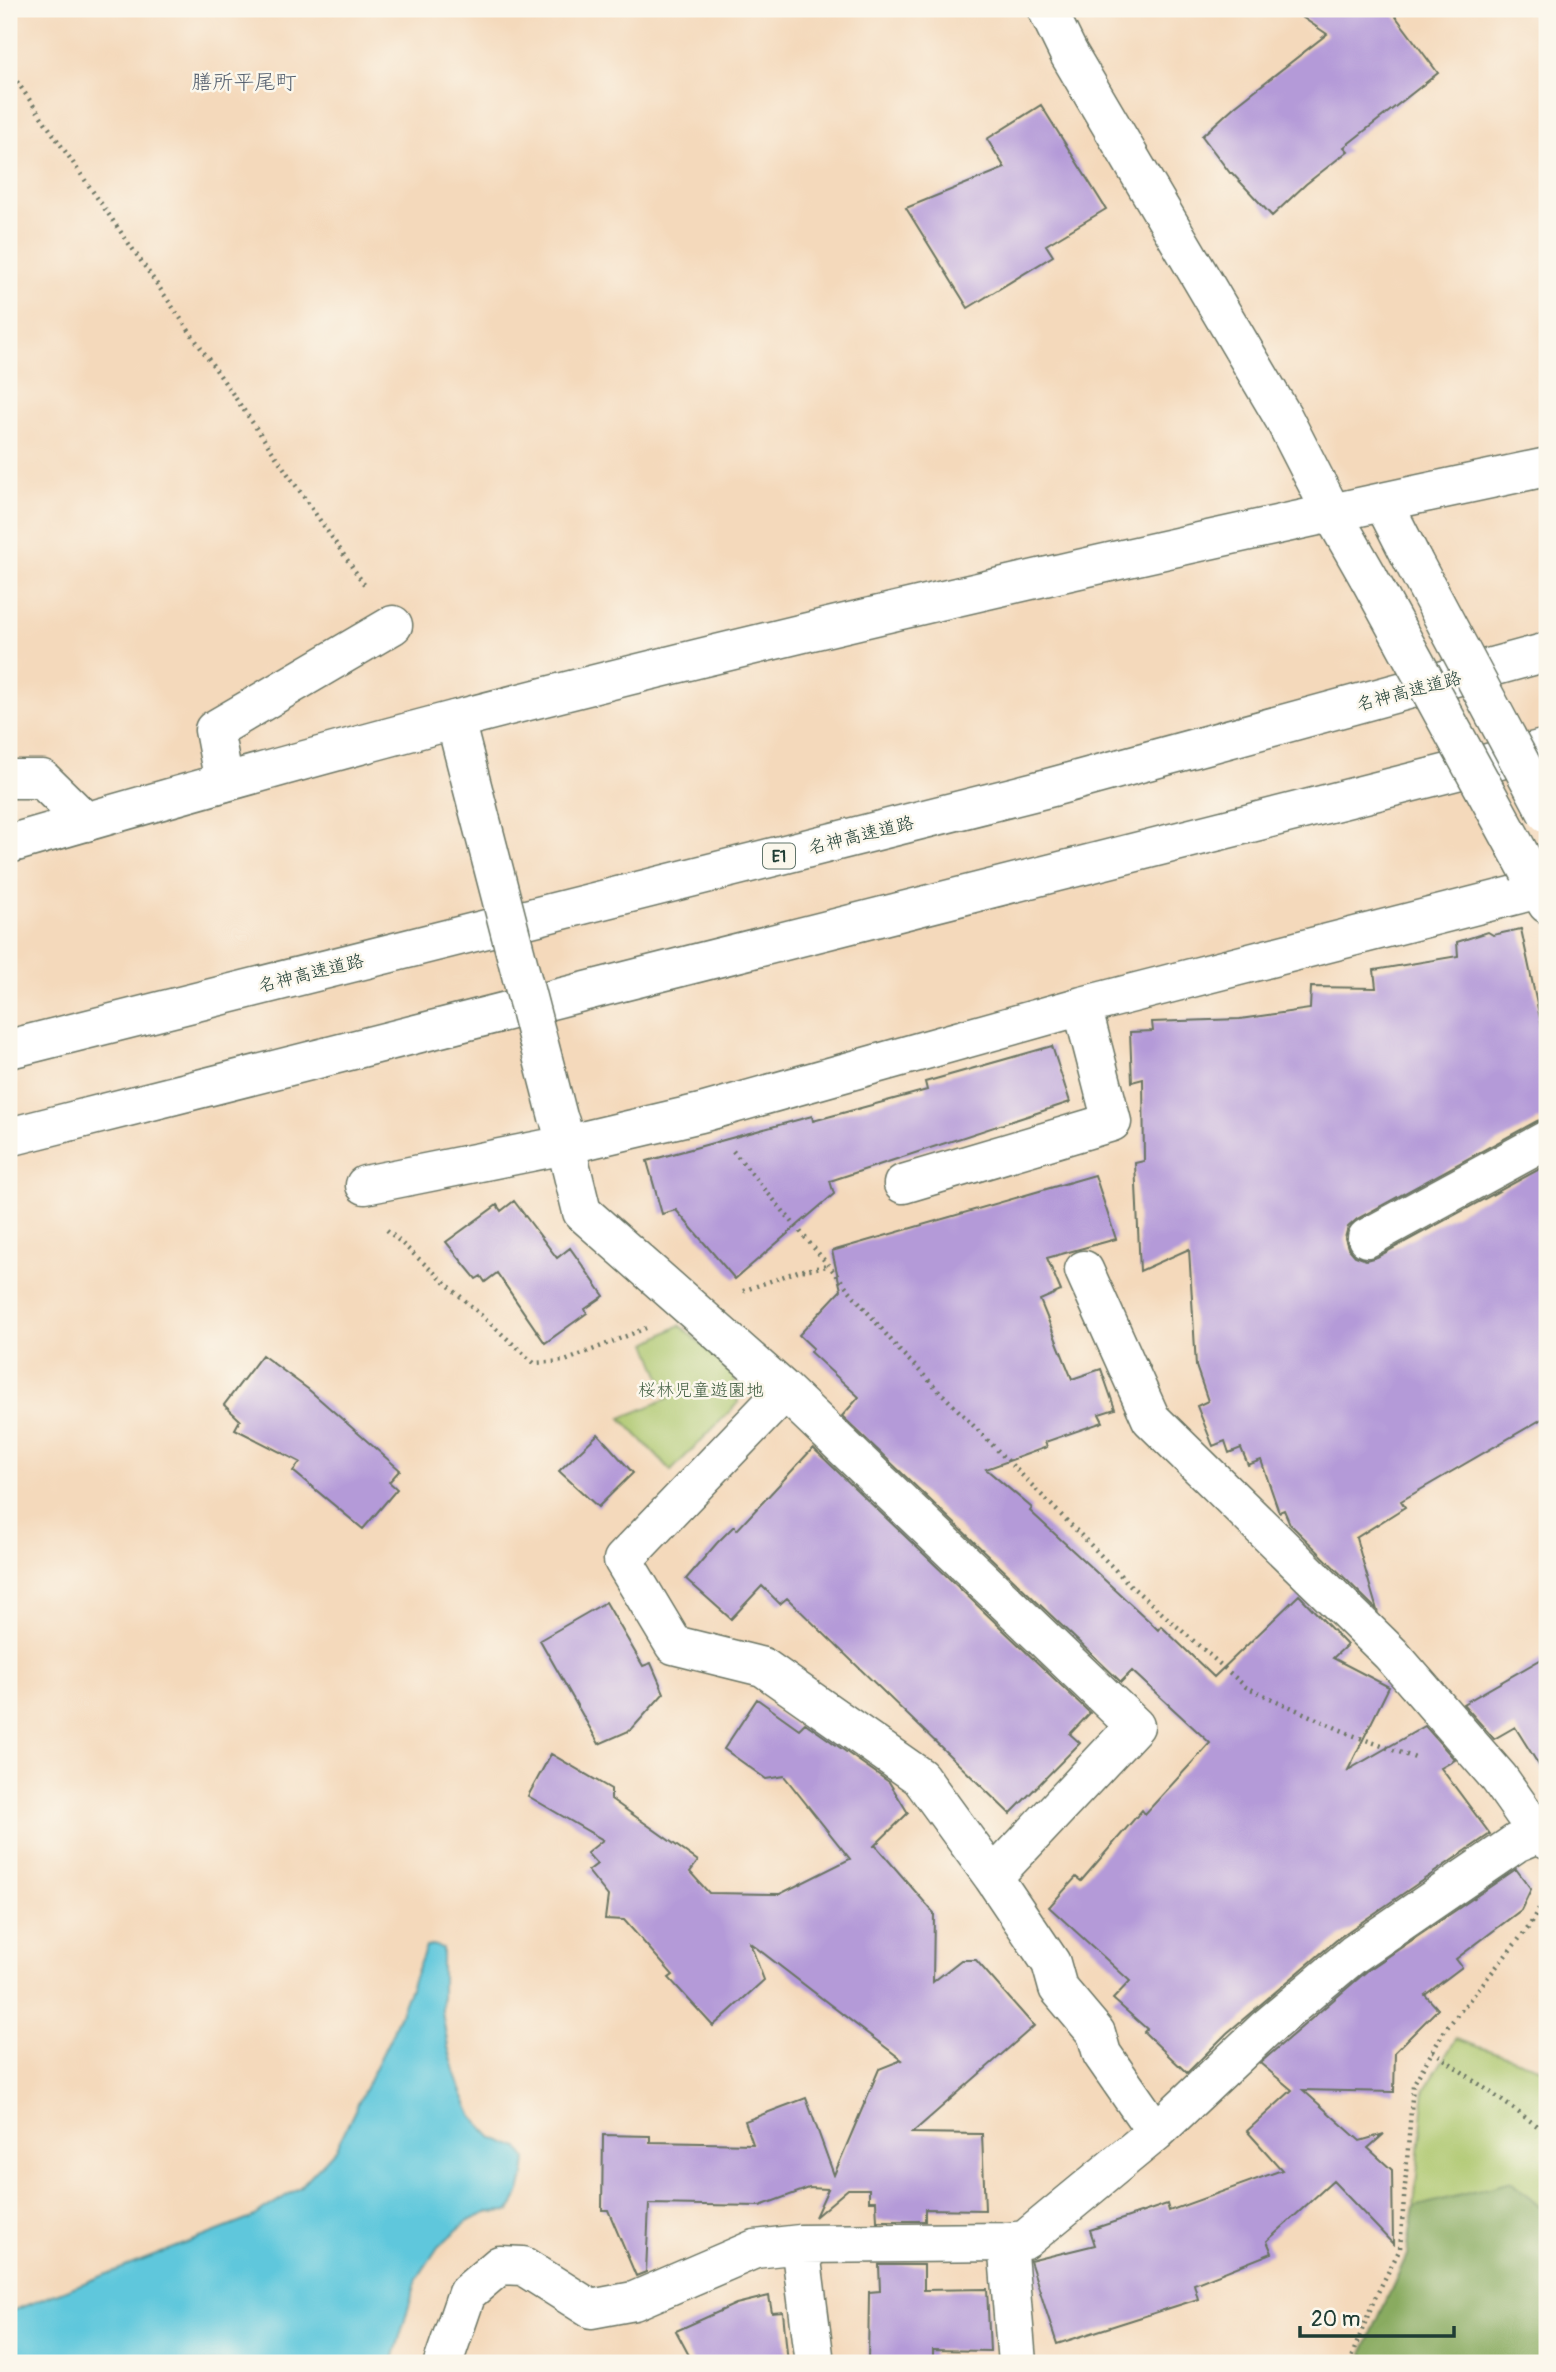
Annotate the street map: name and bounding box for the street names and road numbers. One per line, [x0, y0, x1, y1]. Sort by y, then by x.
street label: 名神高速道路 [1354, 666, 1464, 717]
street label: 名神高速道路 [806, 811, 916, 860]
road number: E1 [763, 844, 795, 869]
street label: 名神高速道路 [256, 949, 366, 998]

